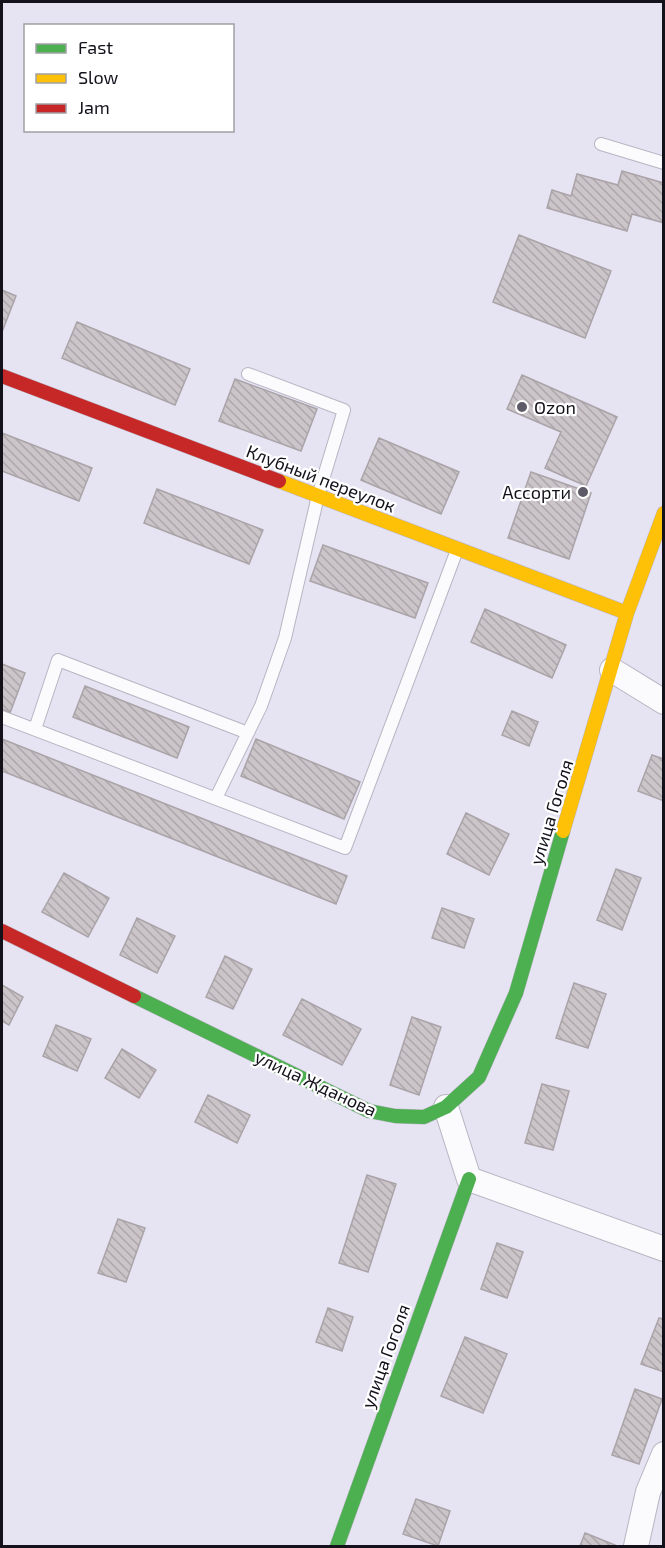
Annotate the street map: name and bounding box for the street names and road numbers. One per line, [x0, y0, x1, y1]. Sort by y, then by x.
street label: Клубный переулок [243, 439, 399, 517]
street label: улица Гоголя [525, 757, 577, 867]
street label: улица Жданова [252, 1045, 380, 1121]
street label: улица Гоголя [356, 1301, 414, 1411]

